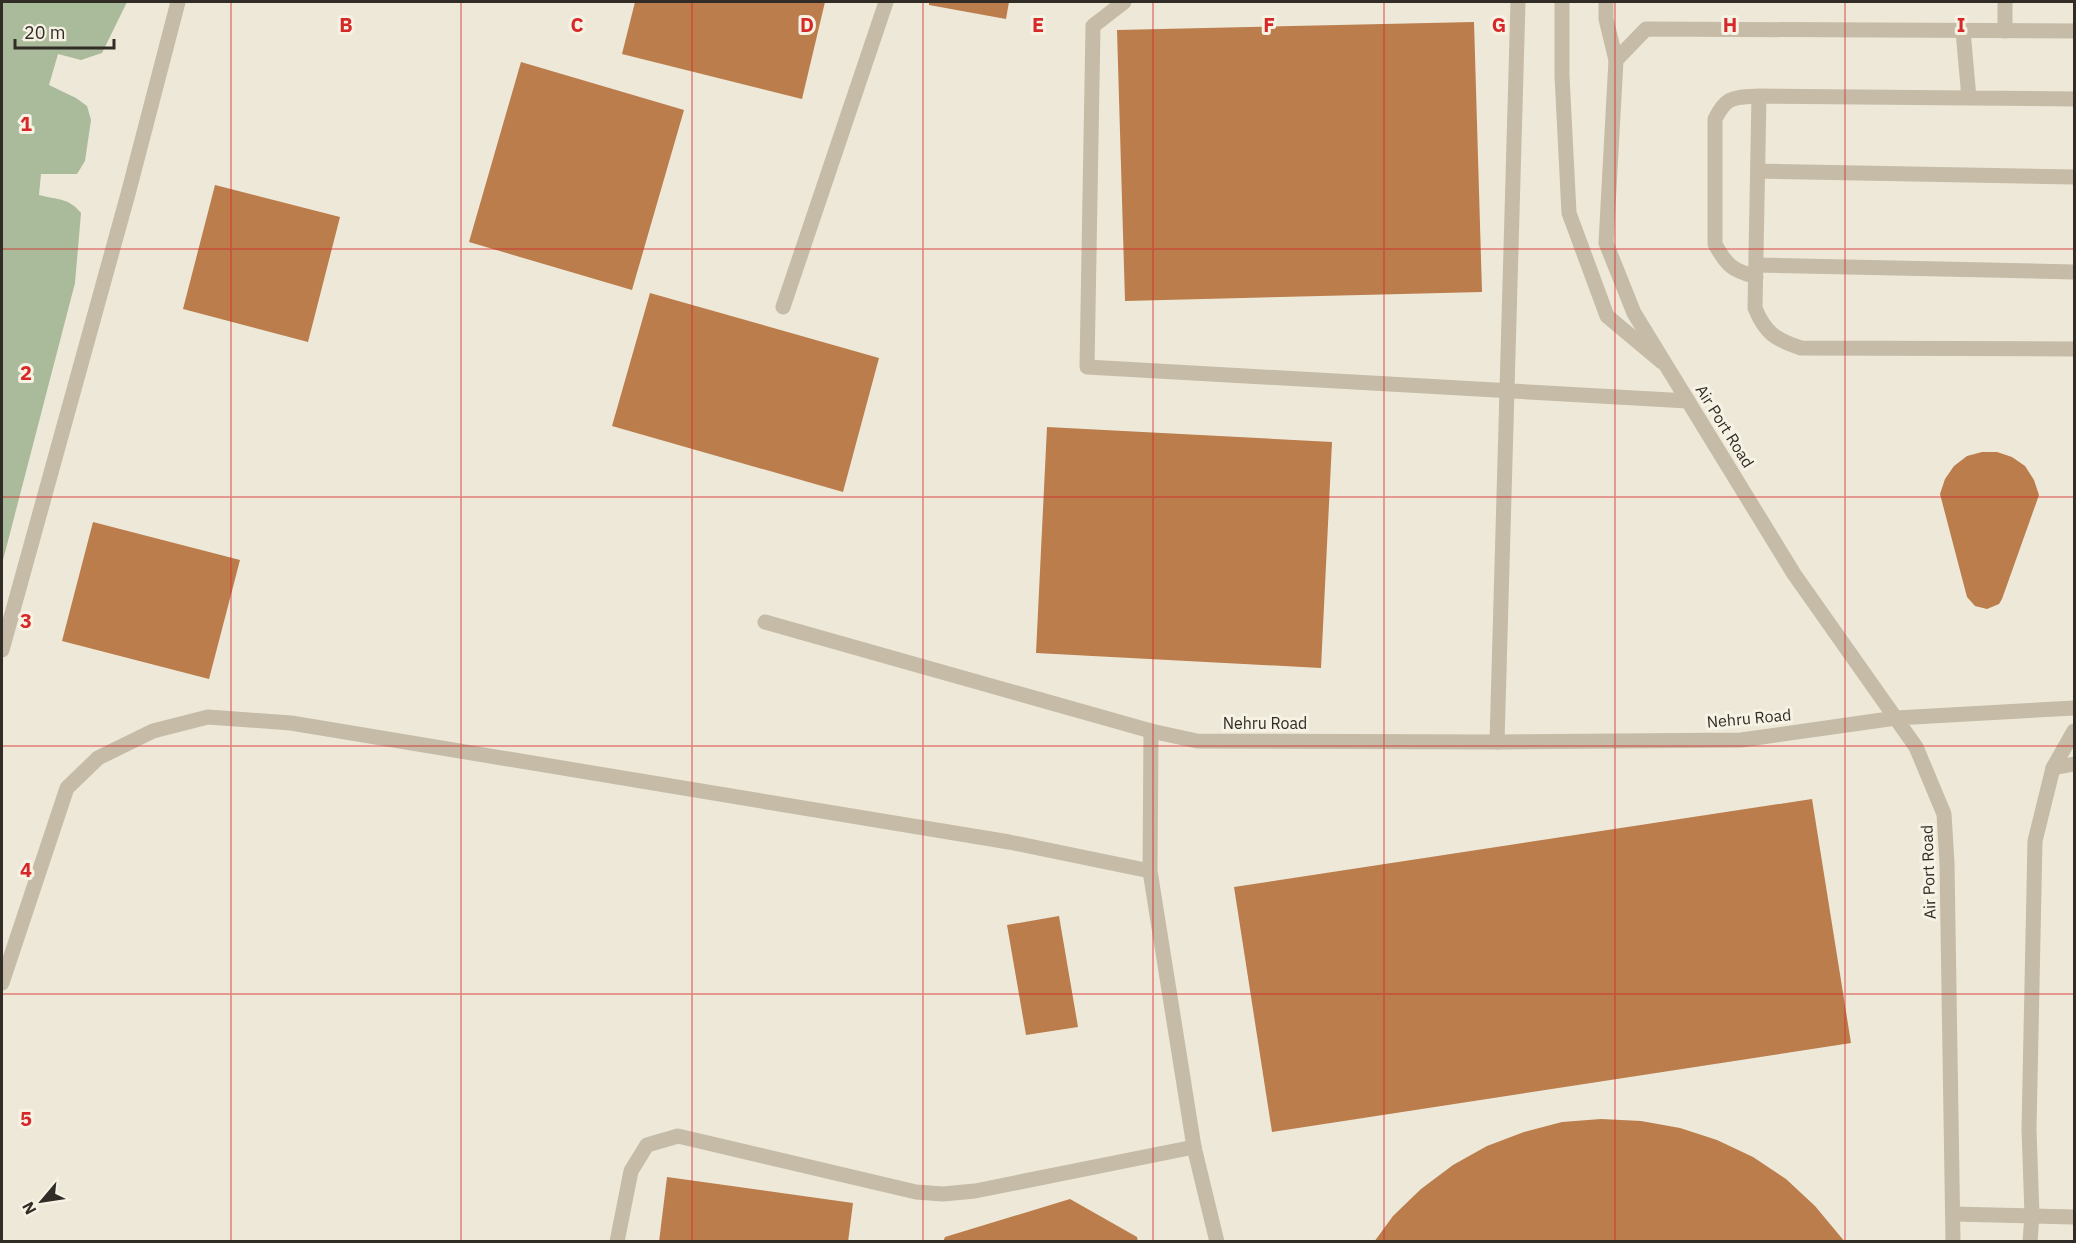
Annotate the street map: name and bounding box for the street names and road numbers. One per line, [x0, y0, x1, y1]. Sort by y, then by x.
street label: Air Port Road [1692, 381, 1758, 471]
street label: Nehru Road [1706, 704, 1792, 732]
street label: Nehru Road [1223, 713, 1307, 733]
street label: Air Port Road [1916, 825, 1940, 919]

